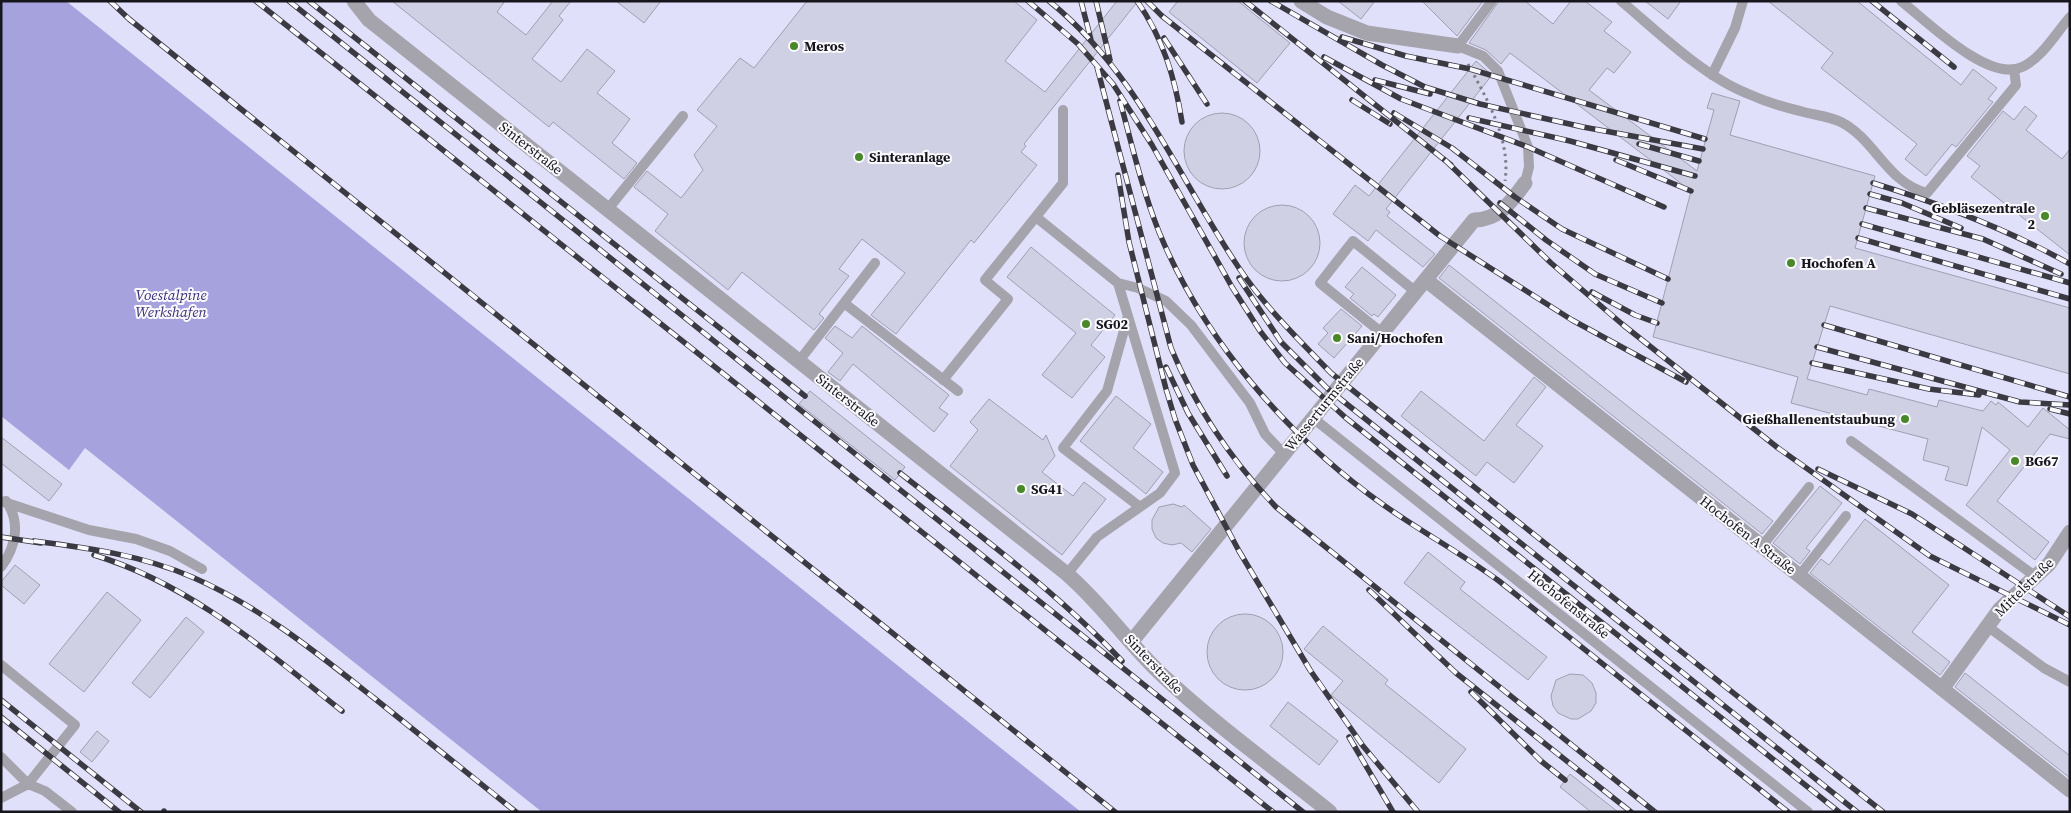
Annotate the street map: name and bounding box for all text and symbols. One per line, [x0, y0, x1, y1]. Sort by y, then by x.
place label: Meros [804, 36, 845, 56]
marker: Meros [788, 40, 800, 52]
street label: Sinterstraße [495, 117, 567, 179]
place label: Sinteranlage [869, 147, 950, 167]
marker: Sinteranlage [853, 151, 865, 163]
place label: Gebläsezentrale 2 [1932, 198, 2035, 234]
marker: Gebläsezentrale 2 [2039, 210, 2051, 222]
place label: Hochofen A [1801, 253, 1877, 273]
marker: Hochofen A [1785, 257, 1797, 269]
water label: Voestalpine Werkshafen [135, 284, 207, 322]
place label: SG02 [1096, 314, 1129, 334]
marker: SG02 [1080, 318, 1092, 330]
place label: Sani/Hochofen [1347, 328, 1443, 348]
marker: Sani/Hochofen [1331, 332, 1343, 344]
street label: Wasserturmstraße [1280, 353, 1368, 455]
street label: Sinterstraße [812, 369, 884, 431]
place label: Gießhallenentstaubung [1743, 409, 1895, 429]
marker: Gießhallenentstaubung [1899, 413, 1911, 425]
place label: BG67 [2025, 451, 2059, 471]
marker: BG67 [2009, 455, 2021, 467]
place label: SG41 [1031, 479, 1063, 499]
marker: SG41 [1015, 483, 1027, 495]
street label: Hochofen A Straße [1696, 491, 1800, 579]
street label: Mittelstraße [1990, 553, 2058, 621]
street label: Hochofenstraße [1524, 565, 1614, 643]
street label: Sinterstraße [1120, 630, 1188, 698]

